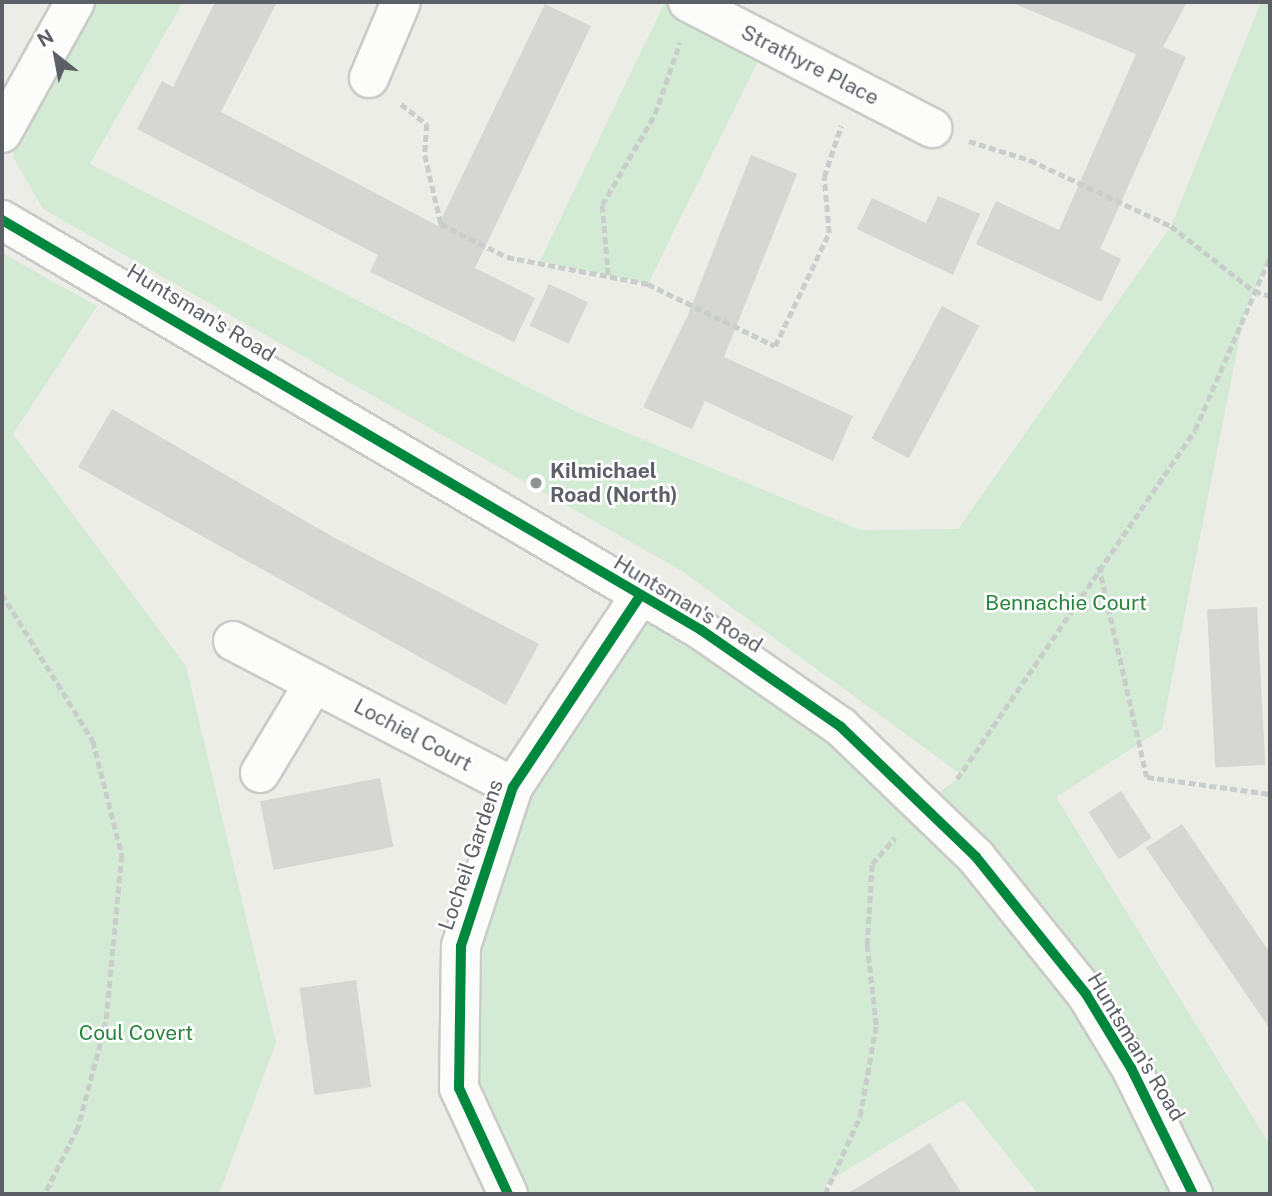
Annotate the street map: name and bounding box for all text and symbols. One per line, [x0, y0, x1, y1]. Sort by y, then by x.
street label: Strathyre Place [737, 19, 883, 111]
north arrow [21, 21, 91, 91]
text: N [33, 25, 57, 51]
street label: Huntsman's Road [122, 259, 280, 367]
place label: Kilmichael Road (North) [550, 458, 678, 508]
marker: Kilmichael Road (North) [528, 475, 544, 491]
street label: Huntsman's Road [609, 550, 767, 658]
park label: Bennachie Court [985, 590, 1147, 616]
street label: Lochiel Court [350, 693, 476, 777]
street label: Locheil Gardens [433, 776, 509, 934]
street label: Huntsman's Road [1082, 968, 1190, 1126]
park label: Coul Covert [79, 1020, 193, 1046]

